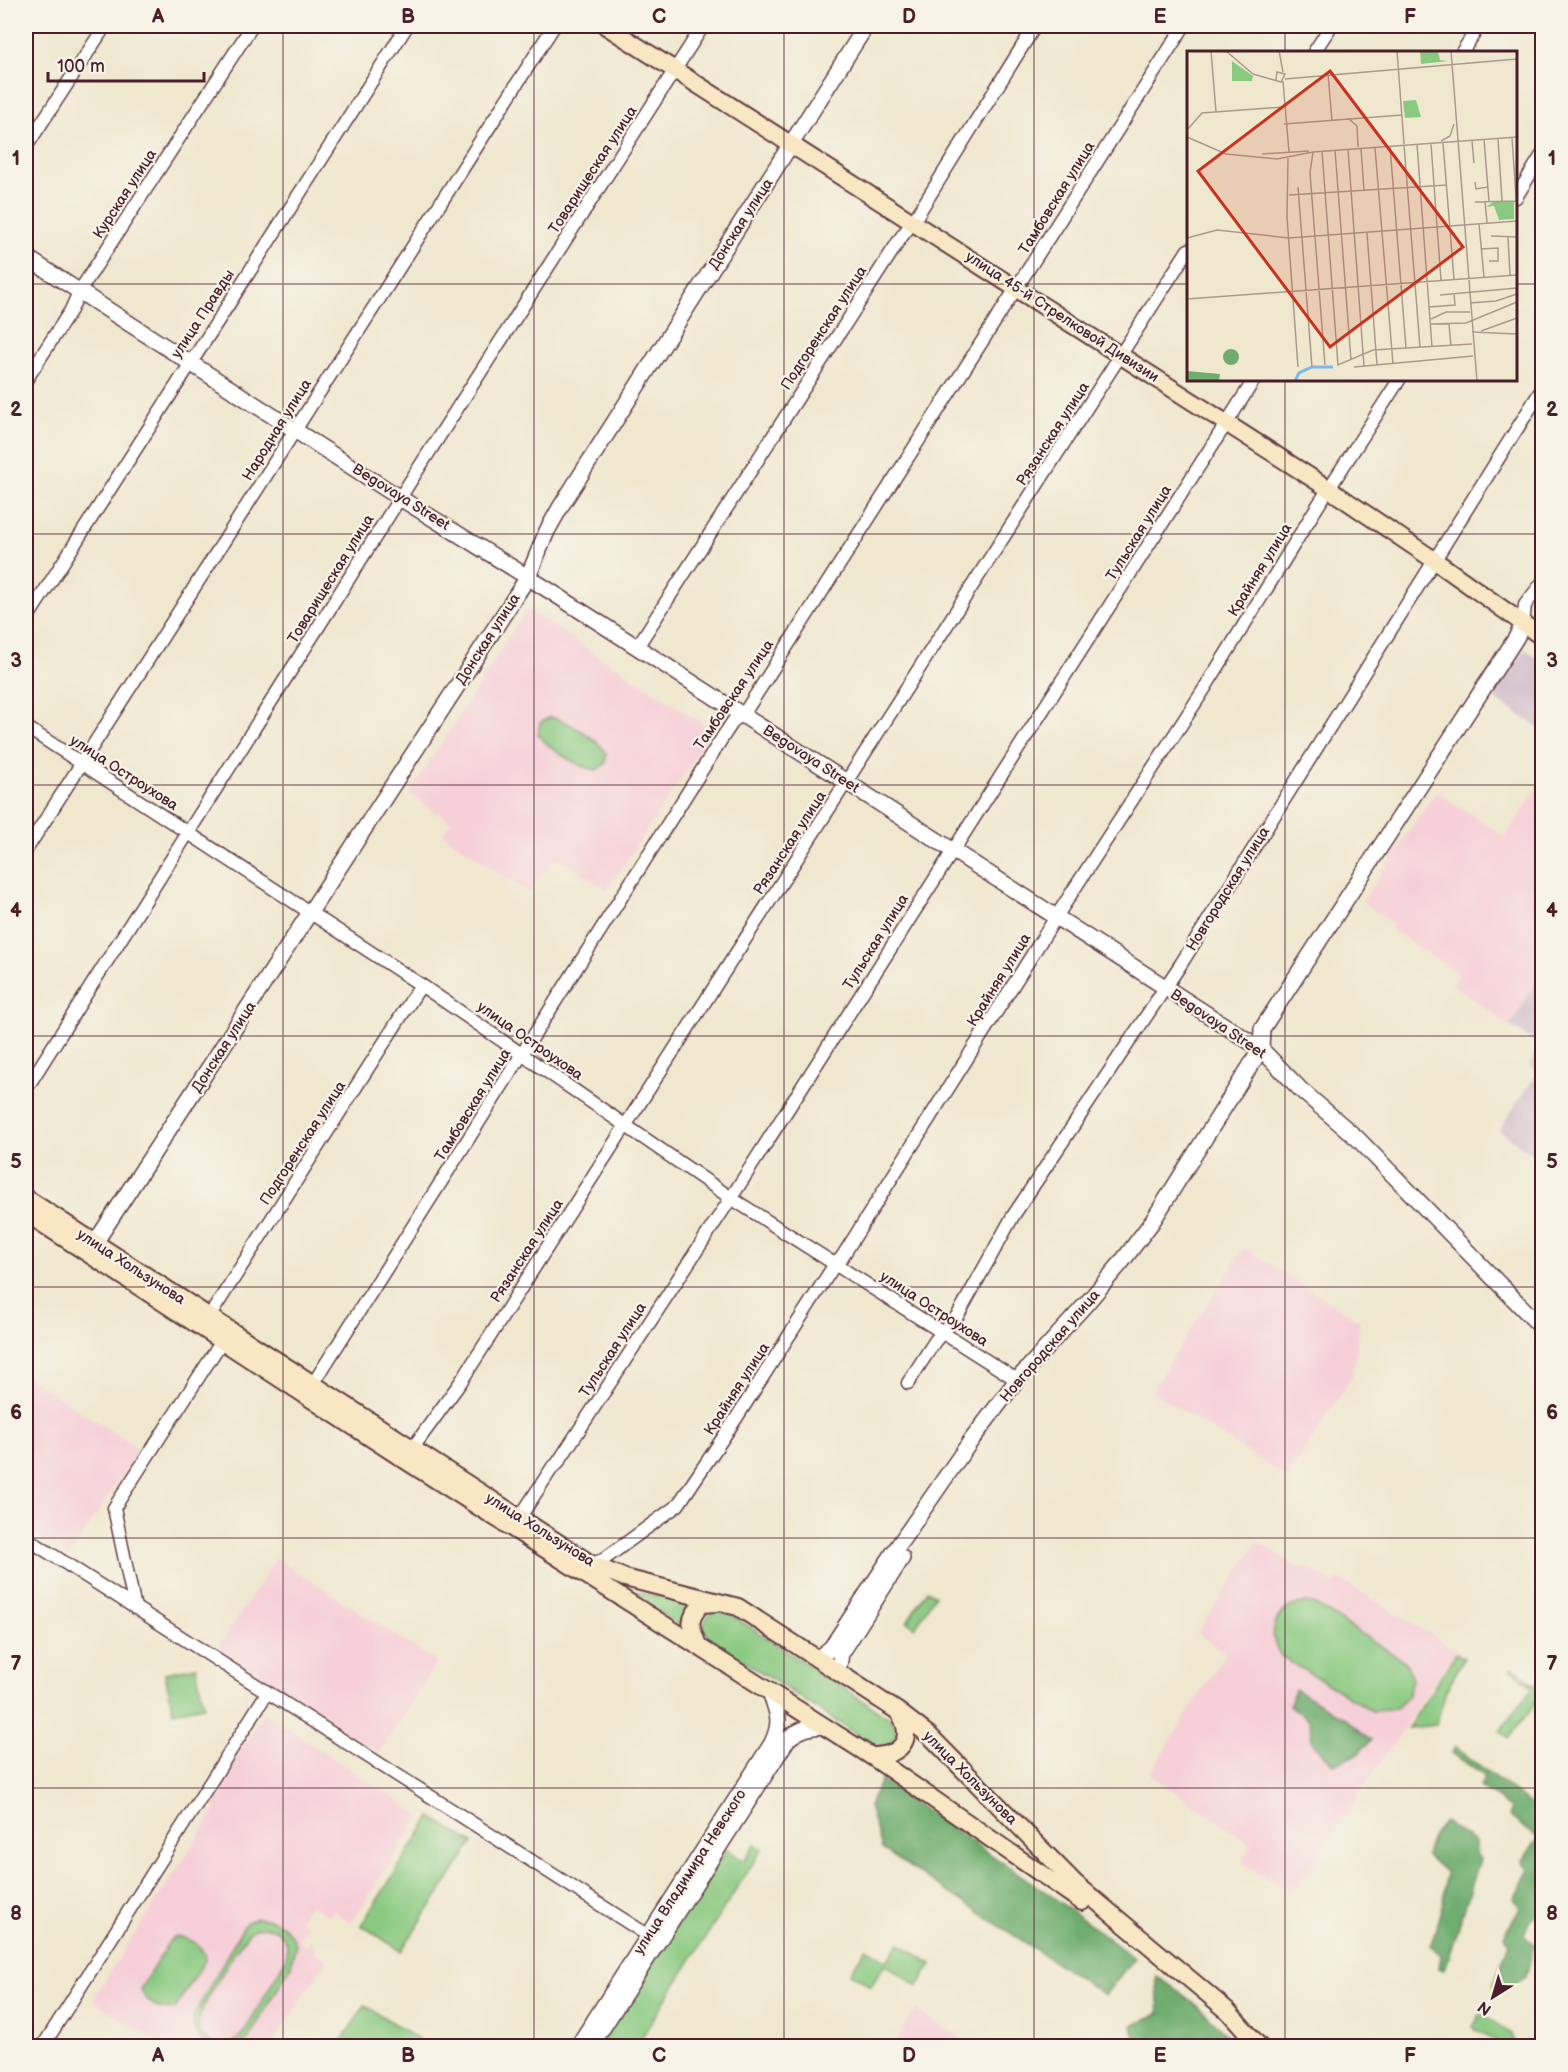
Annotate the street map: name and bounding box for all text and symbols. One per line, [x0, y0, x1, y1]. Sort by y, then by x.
text: A [151, 5, 165, 29]
text: B [401, 5, 415, 29]
text: C [652, 5, 666, 29]
text: D [902, 5, 916, 29]
text: E [1154, 5, 1167, 29]
text: F [1404, 5, 1416, 29]
scale bar [48, 45, 204, 83]
inset map [1187, 51, 1517, 381]
text: 100 m [57, 56, 105, 77]
street label: Товарищеская улица [545, 102, 642, 237]
street label: Тамбовская улица [1015, 138, 1099, 258]
street label: Курская улица [89, 146, 161, 242]
text: 1 [12, 147, 20, 171]
text: 1 [1548, 147, 1556, 171]
street label: Донская улица [704, 175, 778, 273]
street label: улица 45-й Стрелковой Дивизии [962, 247, 1162, 387]
street label: Подгоренская улица [777, 262, 871, 394]
street label: улица Правды [167, 266, 239, 362]
street label: Народная улица [238, 376, 316, 484]
street label: Рязанская улица [1012, 378, 1094, 490]
text: 2 [10, 398, 22, 422]
text: 2 [1546, 398, 1558, 422]
street label: Begovaya Street [349, 459, 454, 535]
street label: Тульская улица [1102, 481, 1176, 584]
street label: Товарищеская улица [284, 511, 378, 647]
street label: Крайняя улица [1224, 520, 1296, 620]
street label: Донская улица [451, 590, 525, 688]
street label: Тамбовская улица [690, 636, 778, 754]
text: 3 [10, 649, 22, 673]
text: 3 [1546, 649, 1558, 673]
street label: Begovaya Street [759, 721, 863, 798]
street label: улица Остроухова [66, 731, 182, 815]
street label: Рязанская улица [749, 787, 831, 899]
street label: Новгородская улица [1182, 823, 1274, 955]
street label: Тульская улица [839, 890, 913, 993]
text: 4 [10, 899, 22, 923]
text: 4 [1546, 899, 1558, 923]
street label: Крайняя улица [963, 930, 1035, 1030]
street label: Begovaya Street [1166, 985, 1270, 1063]
street label: улица Остроухова [473, 997, 587, 1085]
street label: Донская улица [187, 998, 261, 1096]
street label: Тамбовская улица [431, 1045, 515, 1165]
street label: Подгоренская улица [256, 1077, 350, 1209]
text: 5 [10, 1150, 22, 1174]
text: 5 [1546, 1150, 1558, 1174]
street label: Рязанская улица [486, 1195, 568, 1307]
street label: улица Хользунова [73, 1225, 189, 1309]
street label: улица Остроухова [876, 1267, 992, 1351]
street label: Новгородская улица [996, 1286, 1104, 1406]
street label: Тульская улица [575, 1299, 651, 1401]
street label: Крайняя улица [700, 1339, 774, 1439]
text: 6 [10, 1401, 22, 1425]
text: 6 [1546, 1401, 1558, 1425]
street label: улица Хользунова [482, 1489, 598, 1571]
text: 7 [10, 1652, 22, 1676]
text: 7 [1546, 1652, 1558, 1676]
street label: улица Хользунова [919, 1727, 1021, 1829]
street label: улица Владимира Невского [629, 1786, 751, 1958]
text: 8 [10, 1902, 22, 1926]
text: 8 [1546, 1902, 1558, 1926]
north arrow [1463, 1967, 1523, 2027]
text: N [1474, 1997, 1495, 2019]
text: A [151, 2044, 165, 2068]
text: B [401, 2044, 415, 2068]
text: C [652, 2044, 666, 2068]
text: D [902, 2044, 916, 2068]
text: E [1154, 2044, 1167, 2068]
text: F [1404, 2044, 1416, 2068]

